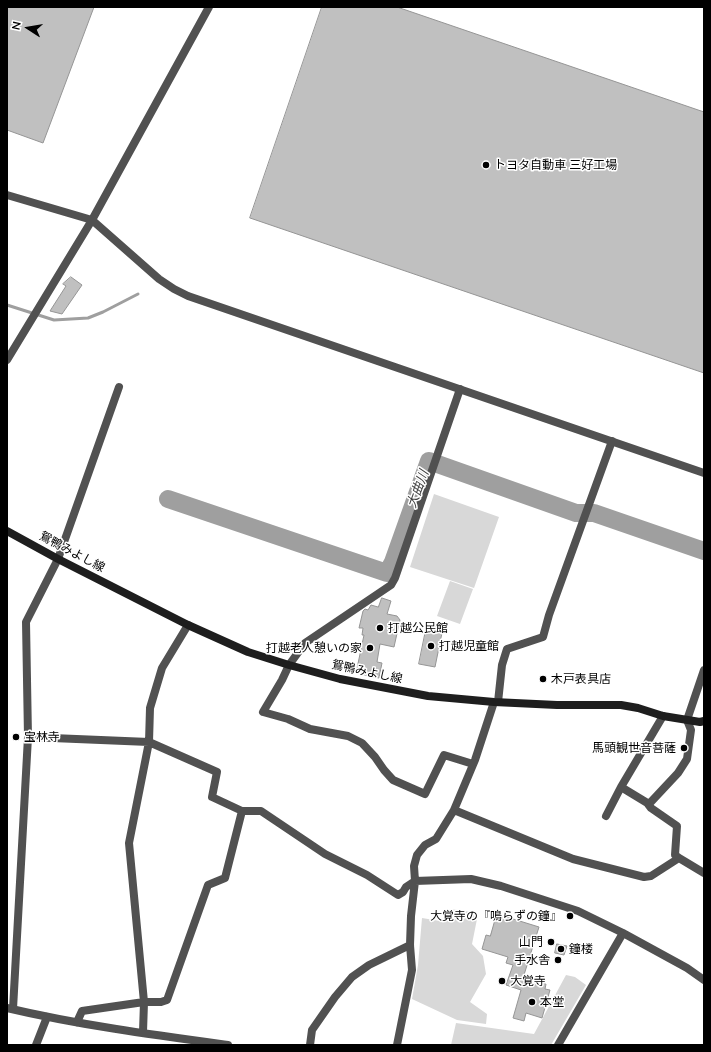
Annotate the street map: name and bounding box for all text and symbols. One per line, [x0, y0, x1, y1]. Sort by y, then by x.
north arrow [8, 8, 48, 48]
text: N [9, 20, 24, 31]
place label: トヨタ自動車 三好工場 [494, 158, 617, 172]
marker: トヨタ自動車 三好工場 [481, 160, 491, 170]
water label: 大曲川 [404, 468, 432, 510]
street label: 鴛鴨みよし線 [37, 529, 107, 575]
place label: 打越公民館 [388, 621, 448, 635]
marker: 打越公民館 [375, 623, 385, 633]
place label: 打越児童館 [439, 639, 499, 653]
place label: 打越老人憩いの家 [266, 641, 362, 655]
marker: 打越児童館 [426, 641, 436, 651]
marker: 打越老人憩いの家 [365, 643, 375, 653]
street label: 鴛鴨みよし線 [330, 657, 404, 687]
place label: 木戸表具店 [551, 672, 611, 686]
marker: 木戸表具店 [538, 674, 548, 684]
place label: 宝林寺 [24, 730, 60, 744]
marker: 宝林寺 [11, 732, 21, 742]
place label: 馬頭観世音菩薩 [592, 741, 676, 755]
marker: 馬頭観世音菩薩 [679, 743, 689, 753]
place label: 大覚寺の『鳴らずの鐘』 [430, 909, 562, 923]
marker: 大覚寺の『鳴らずの鐘』 [565, 911, 575, 921]
place label: 山門 [519, 935, 543, 949]
marker: 山門 [546, 937, 556, 947]
place label: 鐘楼 [569, 942, 593, 956]
marker: 鐘楼 [556, 944, 566, 954]
place label: 手水舎 [514, 953, 550, 967]
marker: 手水舎 [553, 955, 563, 965]
place label: 大覚寺 [510, 974, 546, 988]
marker: 大覚寺 [497, 976, 507, 986]
place label: 本堂 [540, 995, 564, 1009]
marker: 本堂 [527, 997, 537, 1007]

